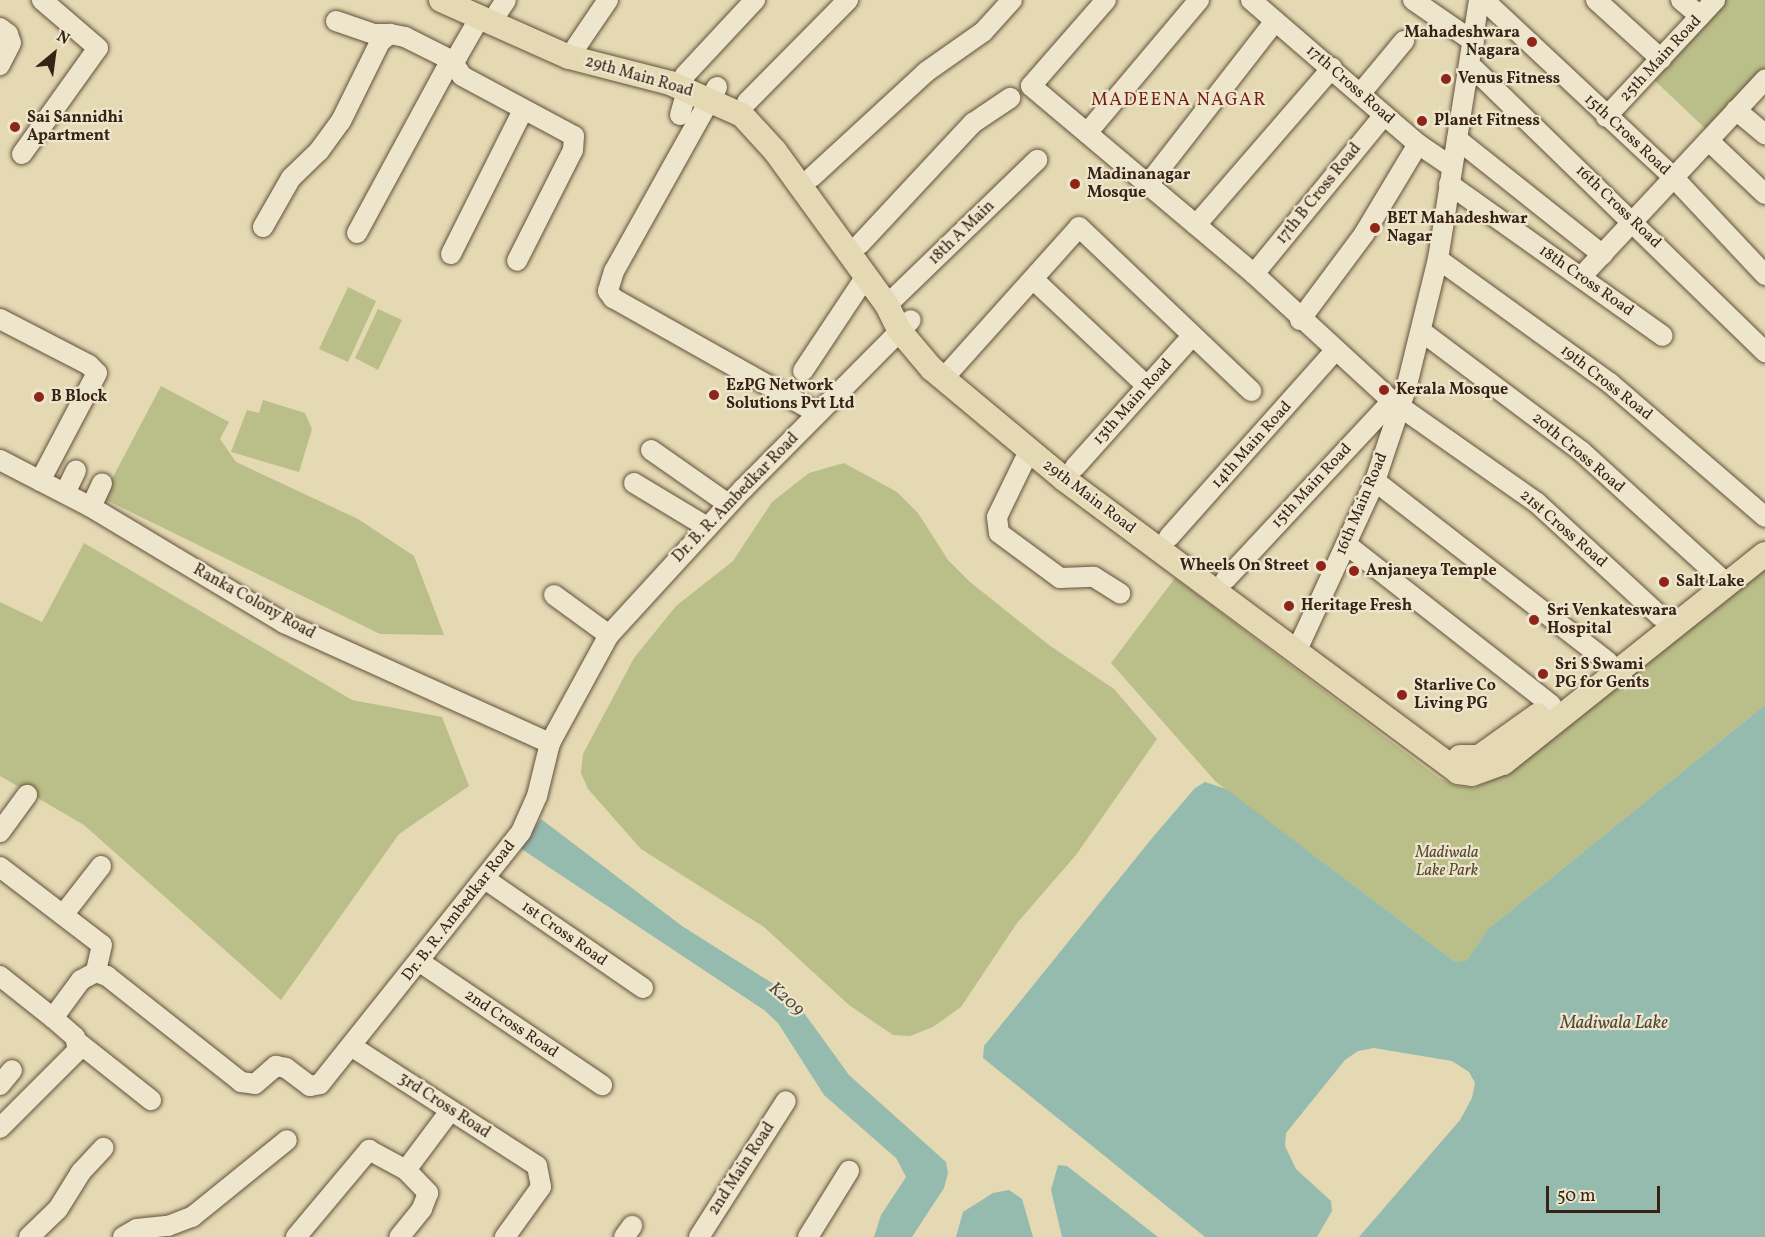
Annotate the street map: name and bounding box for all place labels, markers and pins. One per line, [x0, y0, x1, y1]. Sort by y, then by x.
place label: Mahadeshwara Nagara [1404, 23, 1520, 61]
marker: Mahadeshwara Nagara [1525, 35, 1539, 49]
place label: Venus Fitness [1458, 69, 1560, 89]
marker: Venus Fitness [1439, 72, 1453, 86]
place label: Sai Sannidhi Apartment [27, 108, 123, 146]
place label: Planet Fitness [1434, 111, 1540, 131]
marker: Planet Fitness [1415, 114, 1429, 128]
marker: Sai Sannidhi Apartment [8, 120, 22, 134]
place label: Madinanagar Mosque [1087, 165, 1190, 203]
marker: Madinanagar Mosque [1068, 177, 1082, 191]
place label: BET Mahadeshwar Nagar [1387, 209, 1528, 247]
marker: BET Mahadeshwar Nagar [1368, 221, 1382, 235]
place label: EzPG Network Solutions Pvt Ltd [726, 376, 854, 414]
place label: Kerala Mosque [1396, 380, 1508, 400]
marker: Kerala Mosque [1377, 383, 1391, 397]
place label: B Block [51, 387, 107, 407]
marker: EzPG Network Solutions Pvt Ltd [707, 388, 721, 402]
marker: B Block [32, 390, 46, 404]
place label: Wheels On Street [1180, 556, 1309, 576]
marker: Wheels On Street [1314, 559, 1328, 573]
place label: Anjaneya Temple [1366, 561, 1497, 581]
marker: Anjaneya Temple [1347, 564, 1361, 578]
place label: Salt Lake [1676, 572, 1744, 592]
marker: Salt Lake [1657, 575, 1671, 589]
place label: Heritage Fresh [1301, 596, 1412, 616]
marker: Heritage Fresh [1282, 599, 1296, 613]
place label: Sri Venkateswara Hospital [1547, 601, 1677, 639]
marker: Sri Venkateswara Hospital [1525, 611, 1543, 629]
place label: Sri S Swami PG for Gents [1555, 655, 1649, 693]
marker: Sri S Swami PG for Gents [1536, 667, 1550, 681]
place label: Starlive Co Living PG [1414, 676, 1496, 714]
marker: Starlive Co Living PG [1395, 688, 1409, 702]

